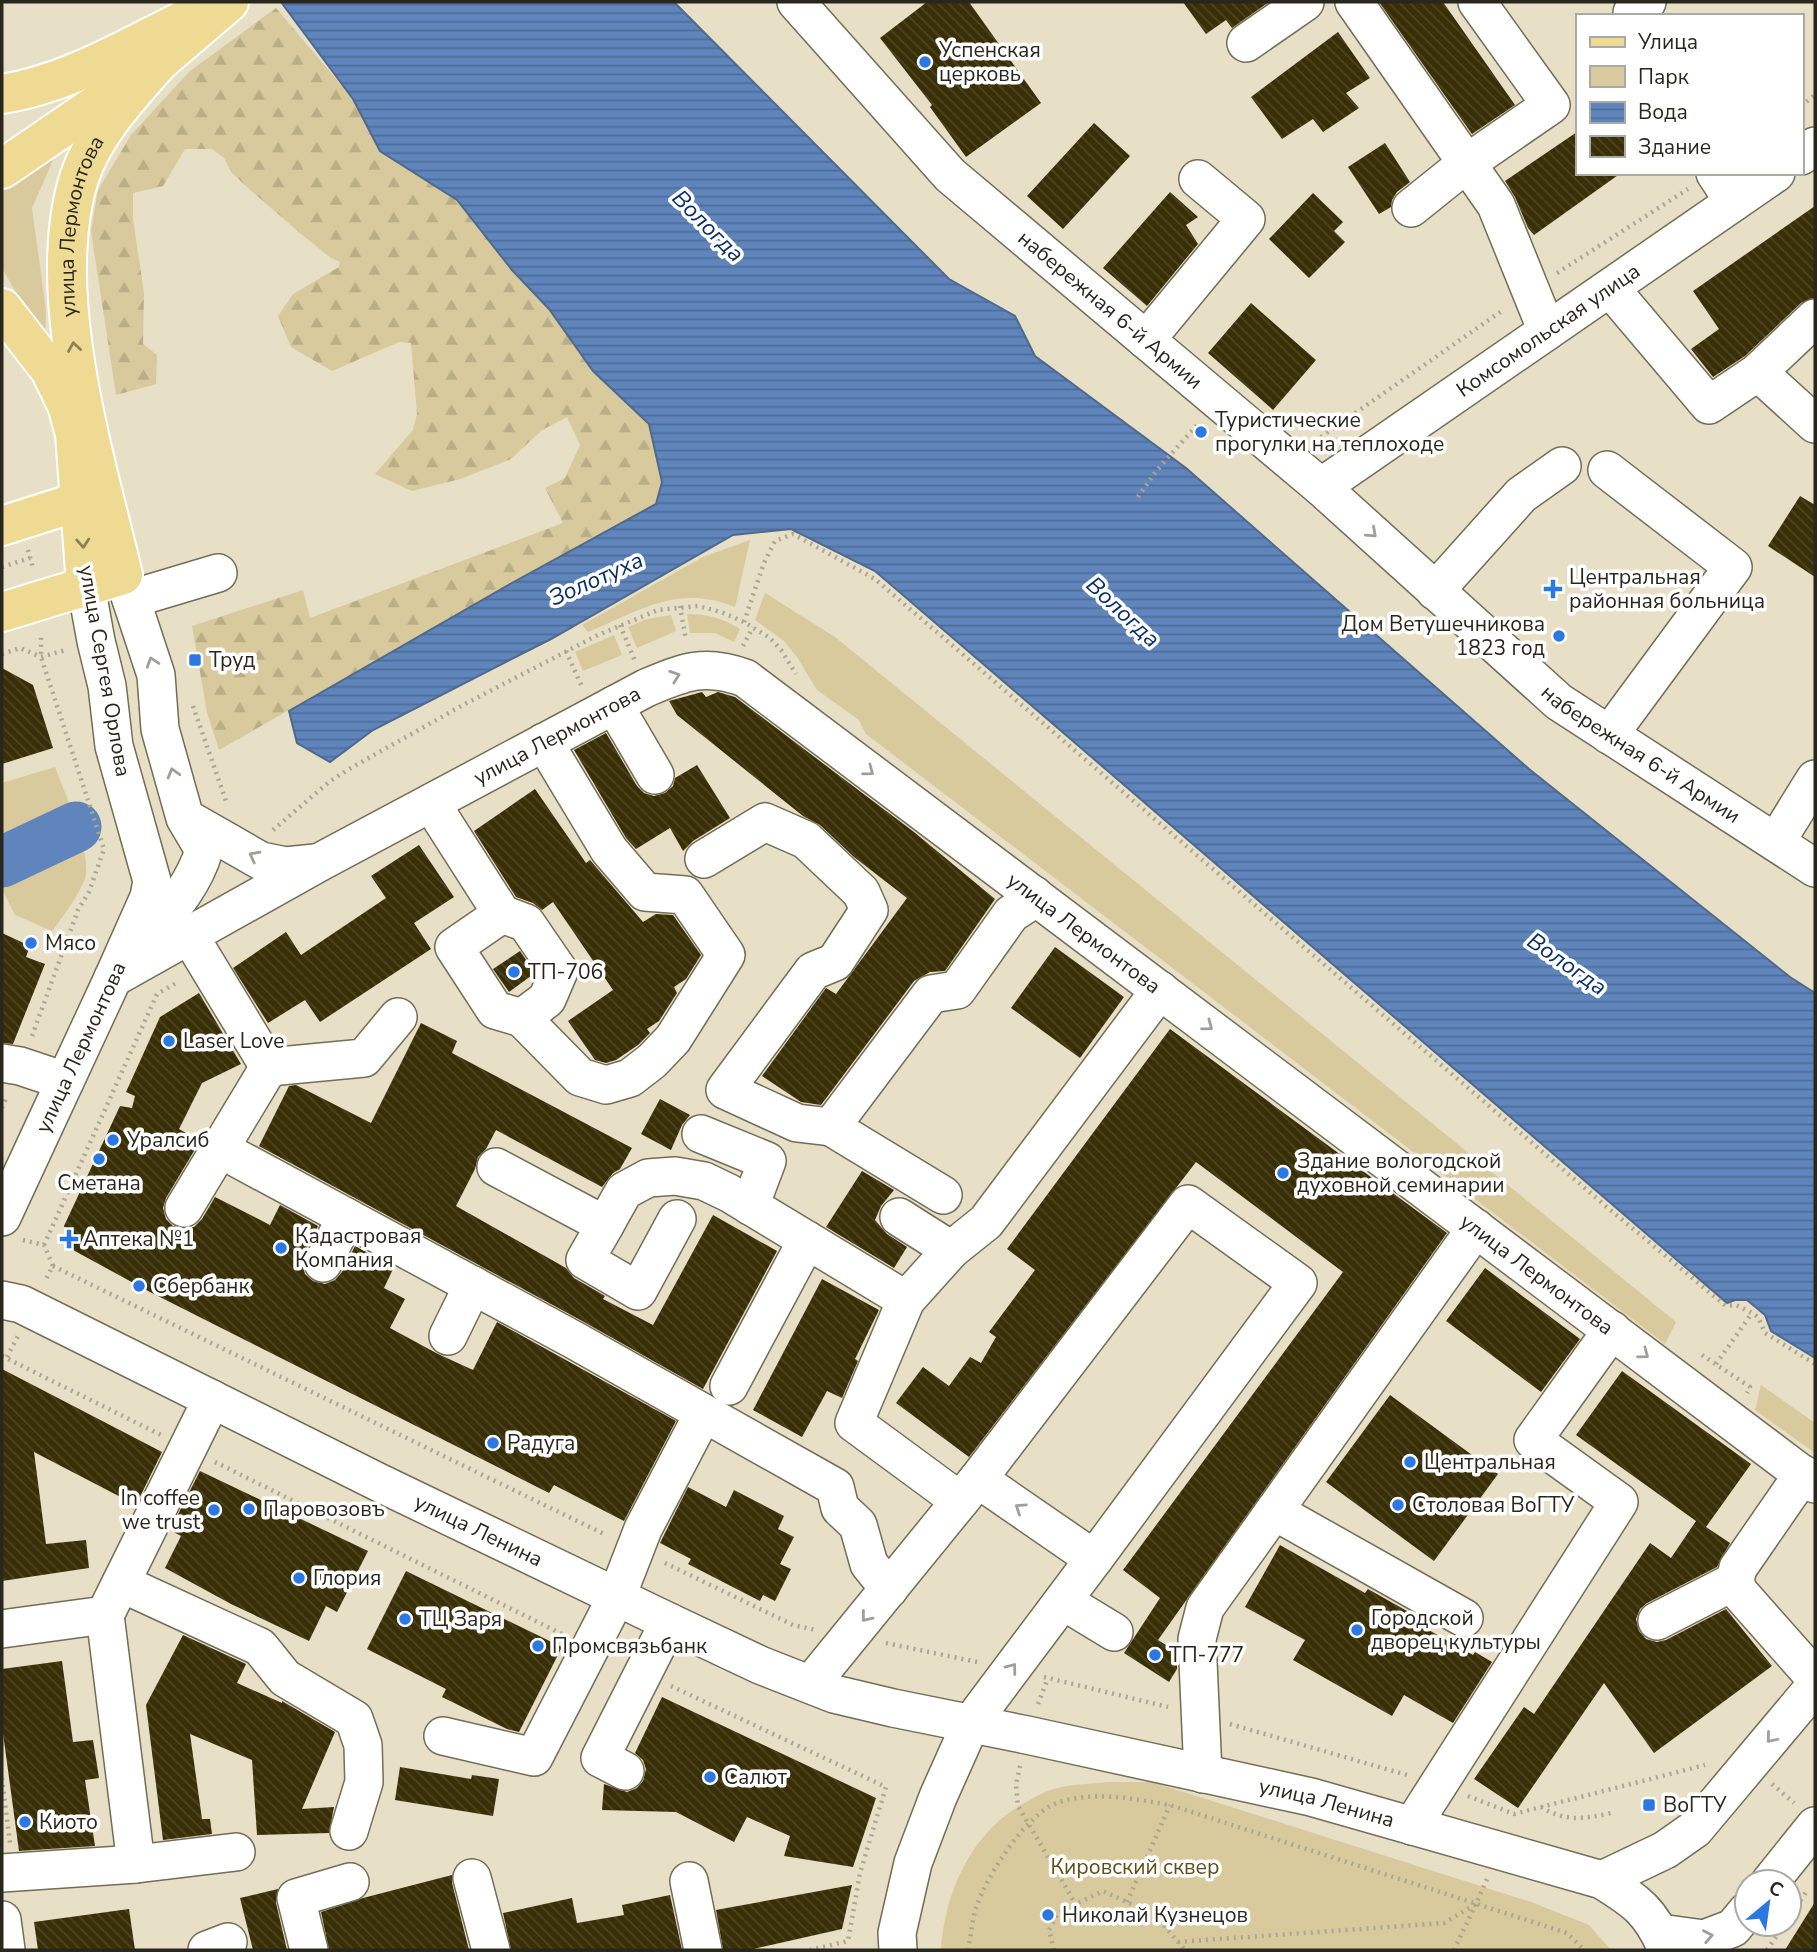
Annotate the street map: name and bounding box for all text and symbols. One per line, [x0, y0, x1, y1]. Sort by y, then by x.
legend [1576, 14, 1803, 175]
text: Улица [1637, 28, 1698, 56]
place label: Успенская церковь [938, 36, 1041, 88]
marker: Успенская церковь [917, 54, 933, 70]
text: Парк [1638, 63, 1690, 91]
text: Вода [1638, 98, 1688, 126]
street label: улица Лермонтова [53, 130, 111, 318]
text: Здание [1638, 133, 1711, 161]
water label: Вологда [665, 183, 751, 269]
street label: набережная 6-й Армии [1012, 224, 1208, 395]
street label: Комсомольская улица [1451, 257, 1646, 404]
one-way arrow [66, 341, 81, 353]
place label: Туристические прогулки на теплоходе [1215, 406, 1444, 458]
marker: Туристические прогулки на теплоходе [1193, 424, 1209, 440]
one-way arrow [1363, 525, 1376, 537]
one-way arrow [75, 538, 90, 549]
water label: Золотуха [544, 544, 648, 614]
street label: улица Сергея Орлова [73, 563, 137, 779]
place label: Центральная районная больница [1569, 563, 1765, 615]
water label: Вологда [1079, 570, 1167, 654]
marker: Центральная районная больница [1543, 579, 1563, 599]
place label: Дом Ветушечникова 1823 год [1342, 610, 1545, 662]
marker: Дом Ветушечникова 1823 год [1551, 628, 1567, 644]
place label: Труд [209, 646, 256, 674]
marker: Труд [187, 652, 203, 668]
one-way arrow [146, 656, 160, 669]
one-way arrow [669, 670, 681, 684]
street label: набережная 6-й Армии [1535, 678, 1746, 830]
street label: улица Лермонтова [469, 679, 645, 791]
one-way arrow [862, 763, 874, 776]
one-way arrow [166, 768, 181, 780]
one-way arrow [248, 851, 261, 864]
street label: улица Лермонтова [1001, 866, 1166, 1000]
water label: Вологда [1521, 925, 1613, 1003]
place label: Мясо [45, 929, 96, 957]
marker: Мясо [23, 935, 39, 951]
street label: улица Лермонтова [29, 957, 132, 1137]
place label: ТП-706 [528, 958, 603, 986]
marker: ТП-706 [506, 964, 522, 980]
one-way arrow [1200, 1018, 1213, 1030]
place label: Laser Love [183, 1027, 284, 1055]
marker: Laser Love [161, 1033, 177, 1049]
place label: Уралсиб [126, 1126, 209, 1154]
marker: Уралсиб [105, 1132, 121, 1148]
place label: Здание вологодской духовной семинарии [1297, 1147, 1505, 1199]
marker: Сметана [91, 1151, 107, 1167]
marker: Здание вологодской духовной семинарии [1275, 1165, 1291, 1181]
place label: Сметана [57, 1169, 141, 1197]
street label: улица Лермонтова [1454, 1207, 1619, 1341]
place label: Кадастровая Компания [295, 1222, 421, 1274]
place label: Аптека №1 [83, 1225, 194, 1253]
marker: Аптека №1 [61, 1231, 77, 1247]
marker: Кадастровая Компания [273, 1240, 289, 1256]
place label: Сбербанк [153, 1272, 250, 1300]
marker: Сбербанк [131, 1278, 147, 1294]
one-way arrow [1636, 1346, 1649, 1359]
place label: Радуга [507, 1429, 575, 1457]
marker: Радуга [485, 1435, 501, 1451]
place label: Центральная [1424, 1448, 1556, 1476]
marker: Центральная [1402, 1454, 1418, 1470]
place label: In coffee we trust [121, 1484, 201, 1536]
street label: улица Ленина [410, 1488, 547, 1573]
place label: Столовая ВоГТУ [1412, 1491, 1575, 1519]
place label: Паровозовъ [263, 1495, 385, 1523]
marker: Столовая ВоГТУ [1390, 1497, 1406, 1513]
marker: Паровозовъ [241, 1501, 257, 1517]
marker: In coffee we trust [206, 1502, 222, 1518]
one-way arrow [1014, 1503, 1027, 1516]
place label: Глория [313, 1564, 381, 1592]
marker: Глория [291, 1570, 307, 1586]
place label: Городской дворец культуры [1371, 1604, 1541, 1656]
place label: ТЦ Заря [419, 1605, 502, 1633]
one-way arrow [862, 1608, 874, 1621]
marker: ТЦ Заря [397, 1611, 413, 1627]
marker: Городской дворец культуры [1349, 1622, 1365, 1638]
place label: Промсвязьбанк [552, 1632, 708, 1660]
marker: Промсвязьбанк [530, 1638, 546, 1654]
place label: ТП-777 [1169, 1641, 1244, 1669]
marker: ТП-777 [1147, 1647, 1163, 1663]
one-way arrow [1004, 1664, 1016, 1676]
one-way arrow [1767, 1730, 1779, 1743]
place label: Салют [724, 1763, 787, 1791]
marker: Салют [702, 1769, 718, 1785]
street label: улица Ленина [1256, 1772, 1398, 1834]
place label: ВоГТУ [1663, 1791, 1727, 1819]
marker: ВоГТУ [1641, 1797, 1657, 1813]
place label: Киото [39, 1808, 98, 1836]
marker: Киото [17, 1814, 33, 1830]
park label: Кировский сквер [1051, 1853, 1219, 1881]
north arrow [1733, 1868, 1803, 1938]
text: С [1764, 1875, 1788, 1904]
place label: Николай Кузнецов [1062, 1901, 1248, 1929]
marker: Николай Кузнецов [1040, 1907, 1056, 1923]
one-way arrow [1702, 1929, 1714, 1944]

